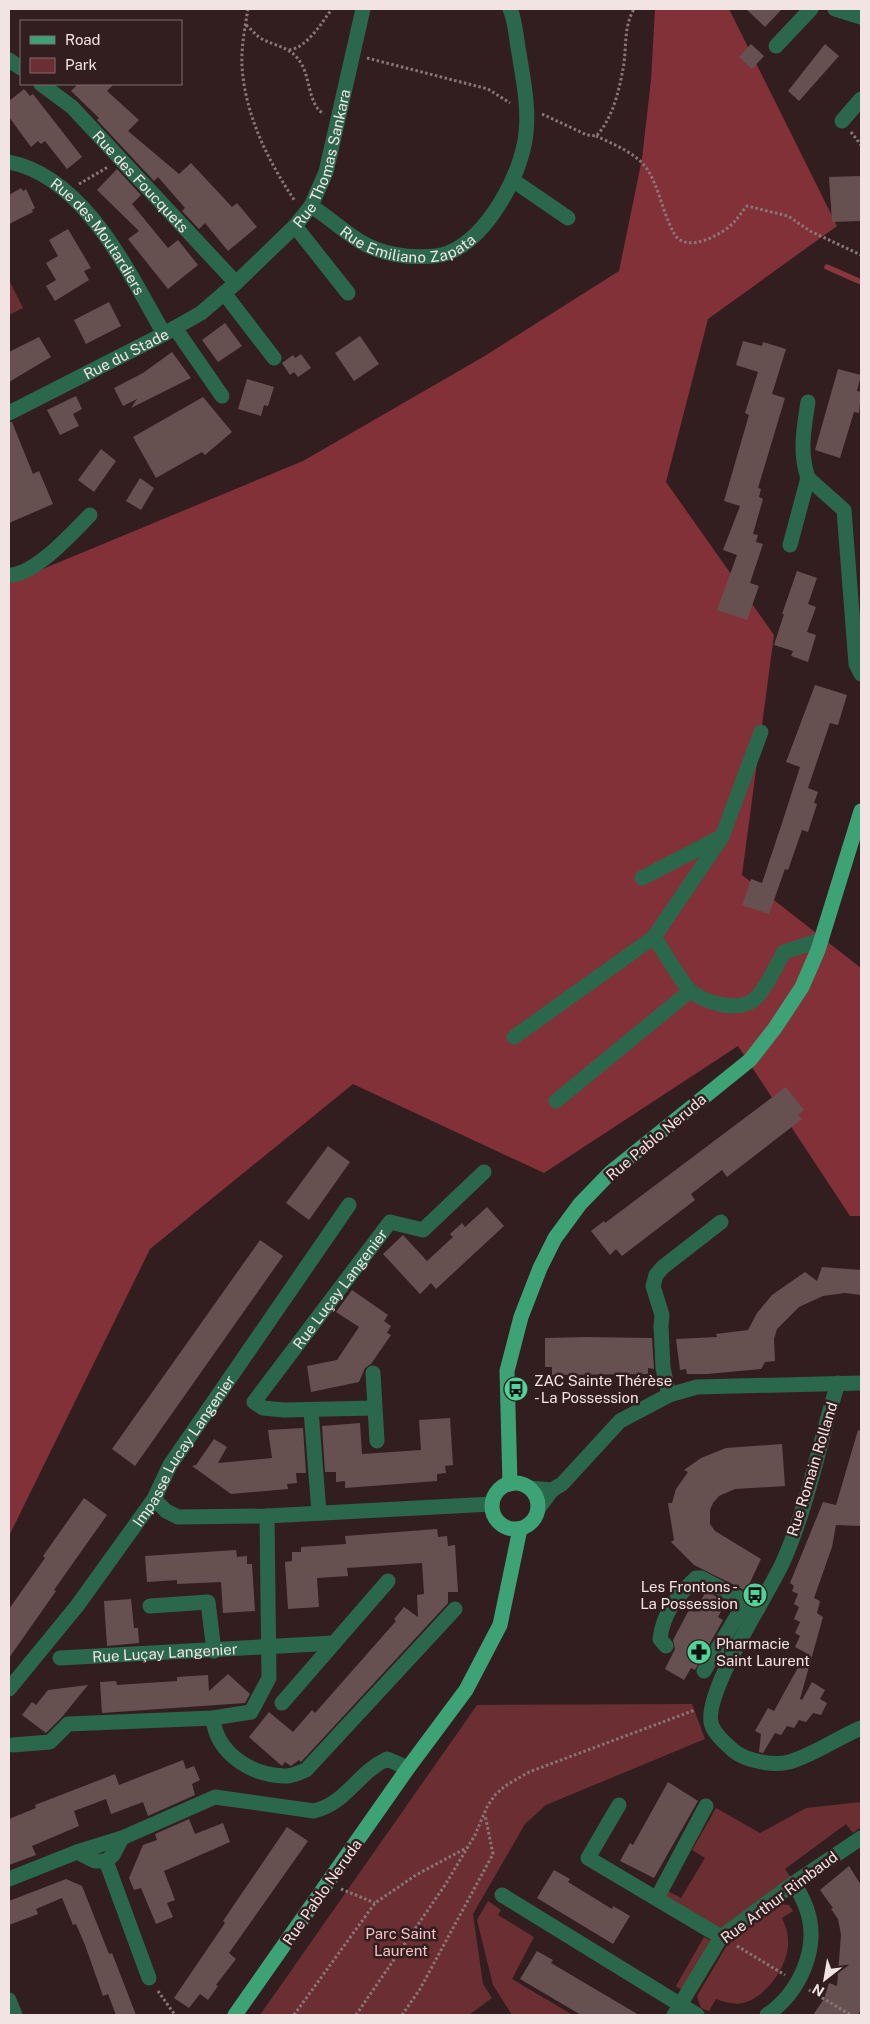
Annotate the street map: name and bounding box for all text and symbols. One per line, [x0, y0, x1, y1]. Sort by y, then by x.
legend [20, 20, 182, 85]
text: Road [65, 31, 101, 48]
text: Park [65, 56, 97, 73]
street label: Rue Thomas Sankara [289, 87, 353, 230]
street label: Rue des Foucquets [90, 127, 192, 235]
street label: Rue des Moutardiers [48, 174, 149, 298]
street label: Rue Emiliano Zapata [335, 215, 479, 241]
text: Rue Emiliano Zapata [337, 222, 478, 265]
street label: Rue du Stade [80, 325, 171, 382]
street label: Rue Pablo Neruda [603, 1090, 709, 1184]
street label: Rue Luçay Langenier [289, 1225, 390, 1352]
street label: Impasse Lucay Langenier [129, 1372, 238, 1529]
place label: ZAC Sainte Thérèse - La Possession [534, 1372, 672, 1406]
bus stop icon: ZAC Sainte Thérèse - La Possession [503, 1376, 529, 1402]
street label: Rue Romain Rolland [783, 1400, 841, 1538]
place label: Les Frontons - La Possession [640, 1578, 738, 1612]
bus stop icon: Les Frontons - La Possession [742, 1582, 768, 1608]
place label: Pharmacie Saint Laurent [716, 1635, 810, 1669]
pharmacy icon: Pharmacie Saint Laurent [686, 1639, 712, 1665]
street label: Rue Luçay Langenier [92, 1640, 238, 1665]
street label: Rue Pablo Neruda [279, 1836, 365, 1948]
street label: Rue Arthur Rimbaud [717, 1848, 841, 1946]
park label: Parc Saint Laurent [365, 1925, 437, 1959]
north arrow [800, 1954, 850, 2004]
text: N [809, 1980, 827, 2000]

